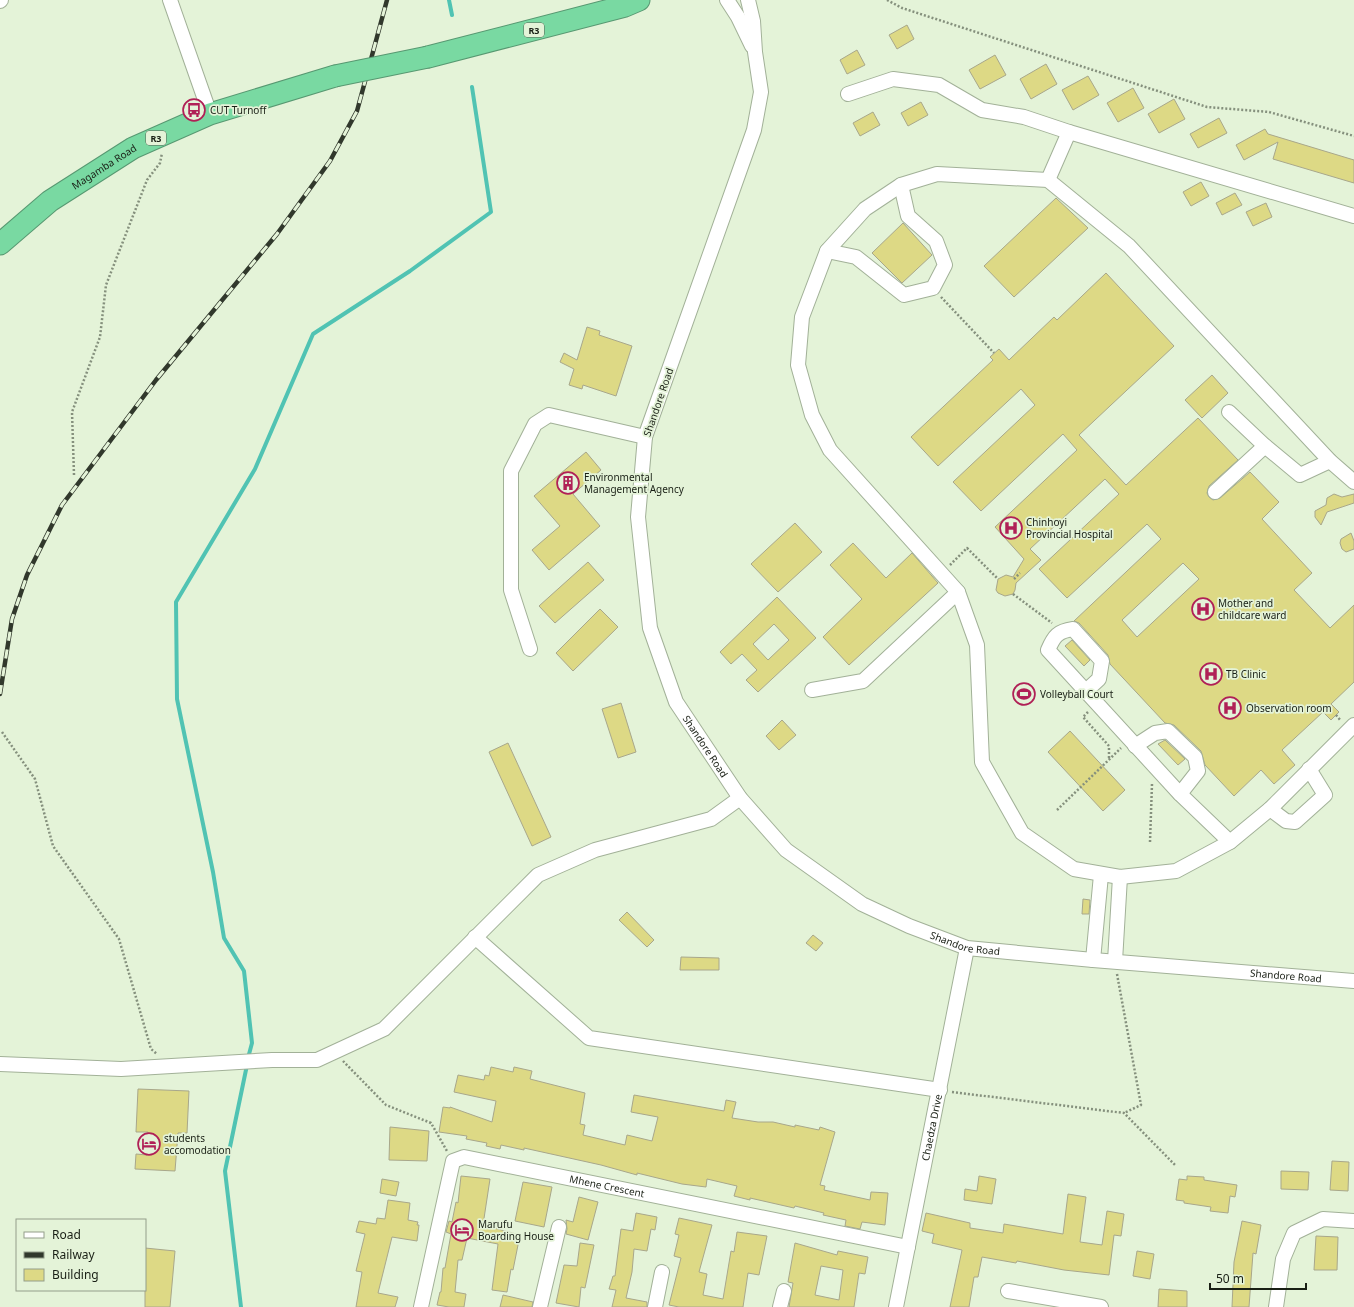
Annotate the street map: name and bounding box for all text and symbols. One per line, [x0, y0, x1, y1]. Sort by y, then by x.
road number: R3 [524, 23, 544, 37]
bus stop icon: CUT Turnoff [181, 97, 207, 123]
place label: CUT Turnoff [210, 103, 267, 117]
road number: R3 [146, 131, 166, 145]
street label: Magamba Road [69, 141, 139, 192]
street label: Shandore Road [640, 366, 676, 438]
building icon: Environmental Management Agency [555, 470, 581, 496]
place label: Environmental Management Agency [584, 470, 685, 496]
hospital icon: Chinhoyi Provincial Hospital [998, 515, 1024, 541]
place label: Chinhoyi Provincial Hospital [1026, 515, 1113, 541]
hospital icon: Mother and childcare ward [1190, 596, 1216, 622]
place label: Mother and childcare ward [1218, 596, 1286, 622]
hospital icon: TB Clinic [1198, 661, 1224, 687]
place label: TB Clinic [1226, 667, 1266, 681]
sports icon: Volleyball Court [1011, 681, 1037, 707]
place label: Volleyball Court [1040, 687, 1114, 701]
hospital icon: Observation room [1217, 695, 1243, 721]
place label: Observation room [1246, 701, 1332, 715]
street label: Shandore Road [680, 712, 731, 780]
street label: Shandore Road [928, 928, 1001, 958]
street label: Shandore Road [1250, 966, 1322, 985]
street label: Chaedza Drive [918, 1093, 945, 1162]
hotel icon: students accomodation [136, 1131, 162, 1157]
place label: students accomodation [164, 1131, 231, 1157]
street label: Mhene Crescent [568, 1172, 646, 1200]
hotel icon: Marufu Boarding House [449, 1217, 475, 1243]
place label: Marufu Boarding House [478, 1217, 554, 1243]
legend [16, 1219, 146, 1291]
text: Road [52, 1226, 81, 1243]
text: Railway [52, 1246, 96, 1263]
scale bar [1210, 1265, 1306, 1291]
text: Building [52, 1266, 99, 1283]
text: 50 m [1216, 1270, 1244, 1287]

